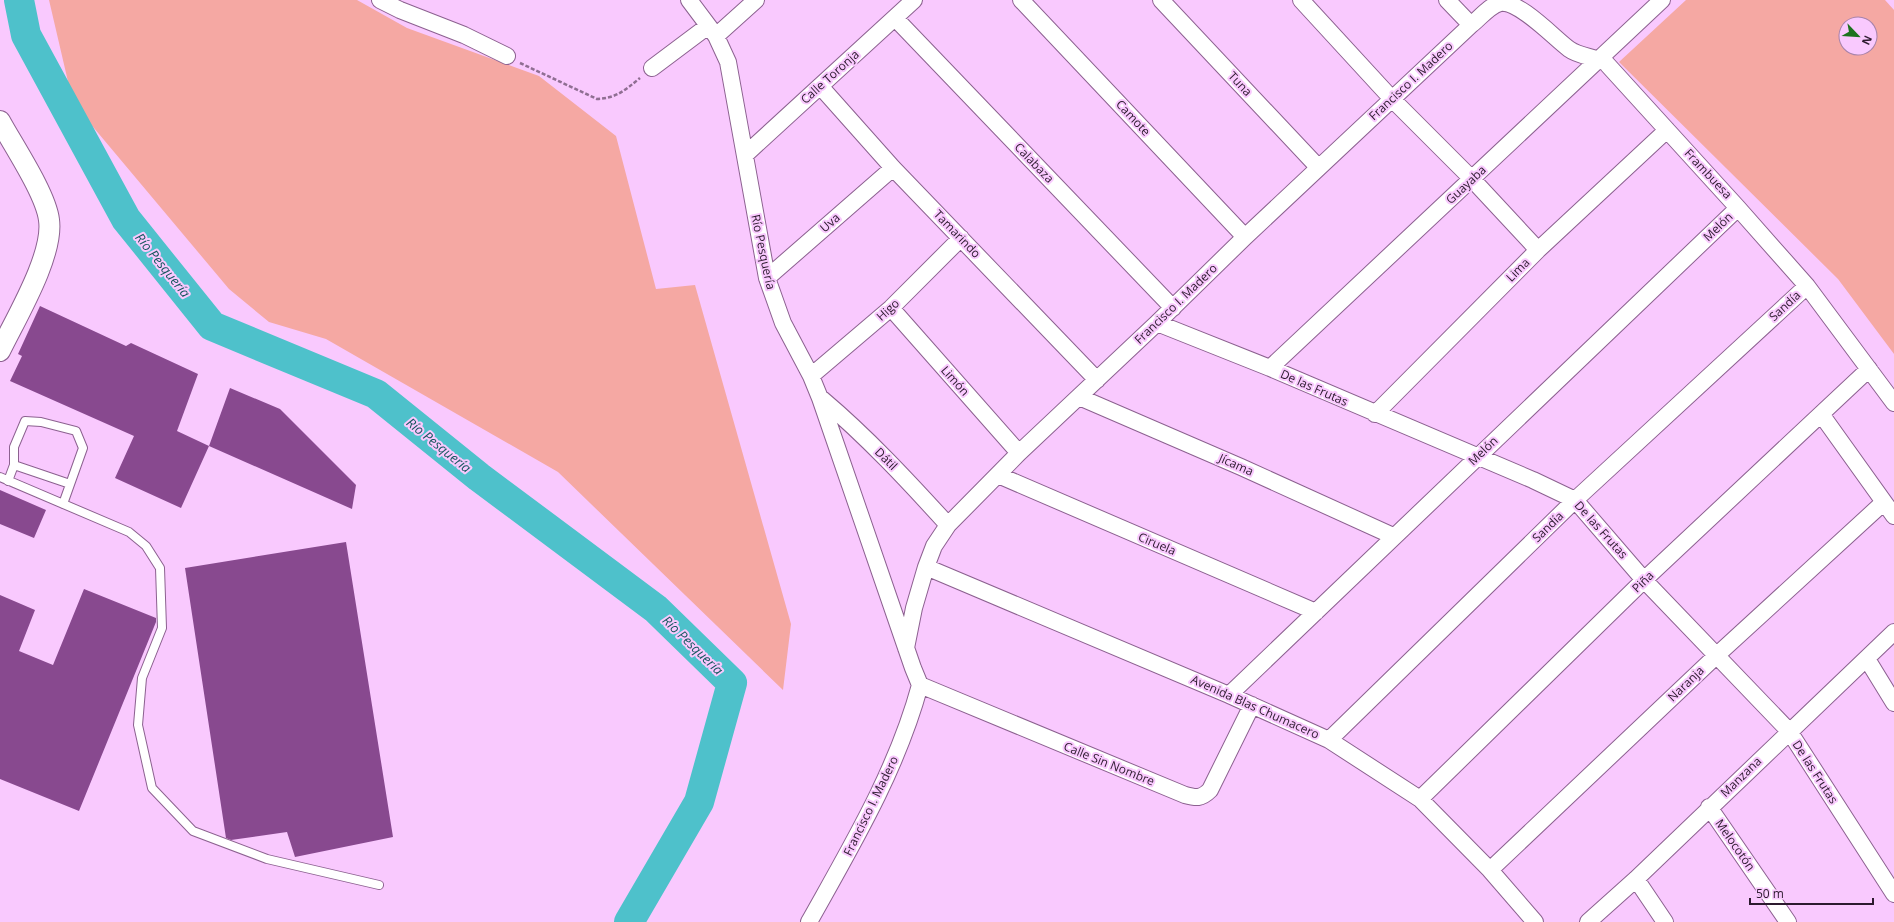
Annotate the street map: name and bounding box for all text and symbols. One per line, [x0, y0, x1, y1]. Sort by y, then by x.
north arrow [1838, 16, 1878, 56]
text: N [1859, 33, 1876, 48]
street label: Francisco I. Madero [1365, 37, 1456, 124]
street label: Calle Toronja [797, 46, 863, 107]
street label: Tuna [1225, 68, 1256, 100]
street label: Camote [1112, 96, 1155, 140]
street label: Calabaza [1011, 139, 1058, 187]
street label: Frambuesa [1681, 145, 1736, 202]
street label: Guayaba [1442, 162, 1490, 208]
street label: Tamarindo [930, 206, 985, 261]
street label: Melón [1699, 208, 1736, 245]
street label: Uva [816, 209, 843, 236]
street label: Río Pesquería [747, 213, 780, 291]
water label: Río Pesquería [131, 229, 195, 302]
street label: Lima [1502, 254, 1533, 285]
street label: Francisco I. Madero [1131, 260, 1221, 348]
street label: Sandía [1765, 287, 1804, 325]
street label: Higo [872, 295, 903, 325]
street label: Limón [937, 362, 973, 399]
street label: De las Frutas [1278, 365, 1351, 410]
water label: Río Pesquería [403, 413, 476, 477]
street label: Melón [1464, 432, 1501, 469]
street label: Dátil [871, 444, 901, 474]
street label: Jícama [1215, 449, 1256, 480]
street label: De las Frutas [1571, 497, 1632, 562]
street label: Sandía [1528, 507, 1567, 546]
street label: Ciruela [1136, 528, 1179, 559]
street label: Piña [1628, 567, 1657, 596]
water label: Río Pesquería [659, 611, 728, 679]
street label: Naranja [1664, 662, 1708, 705]
street label: Avenida Blas Chumacero [1188, 671, 1322, 743]
street label: De las Frutas [1789, 737, 1842, 807]
street label: Calle Sin Nombre [1061, 738, 1157, 790]
street label: Francisco I. Madero [839, 753, 902, 858]
street label: Manzana [1716, 753, 1765, 801]
street label: Melocotón [1711, 815, 1759, 874]
scale bar [1750, 880, 1873, 906]
text: 50 m [1756, 885, 1784, 902]

